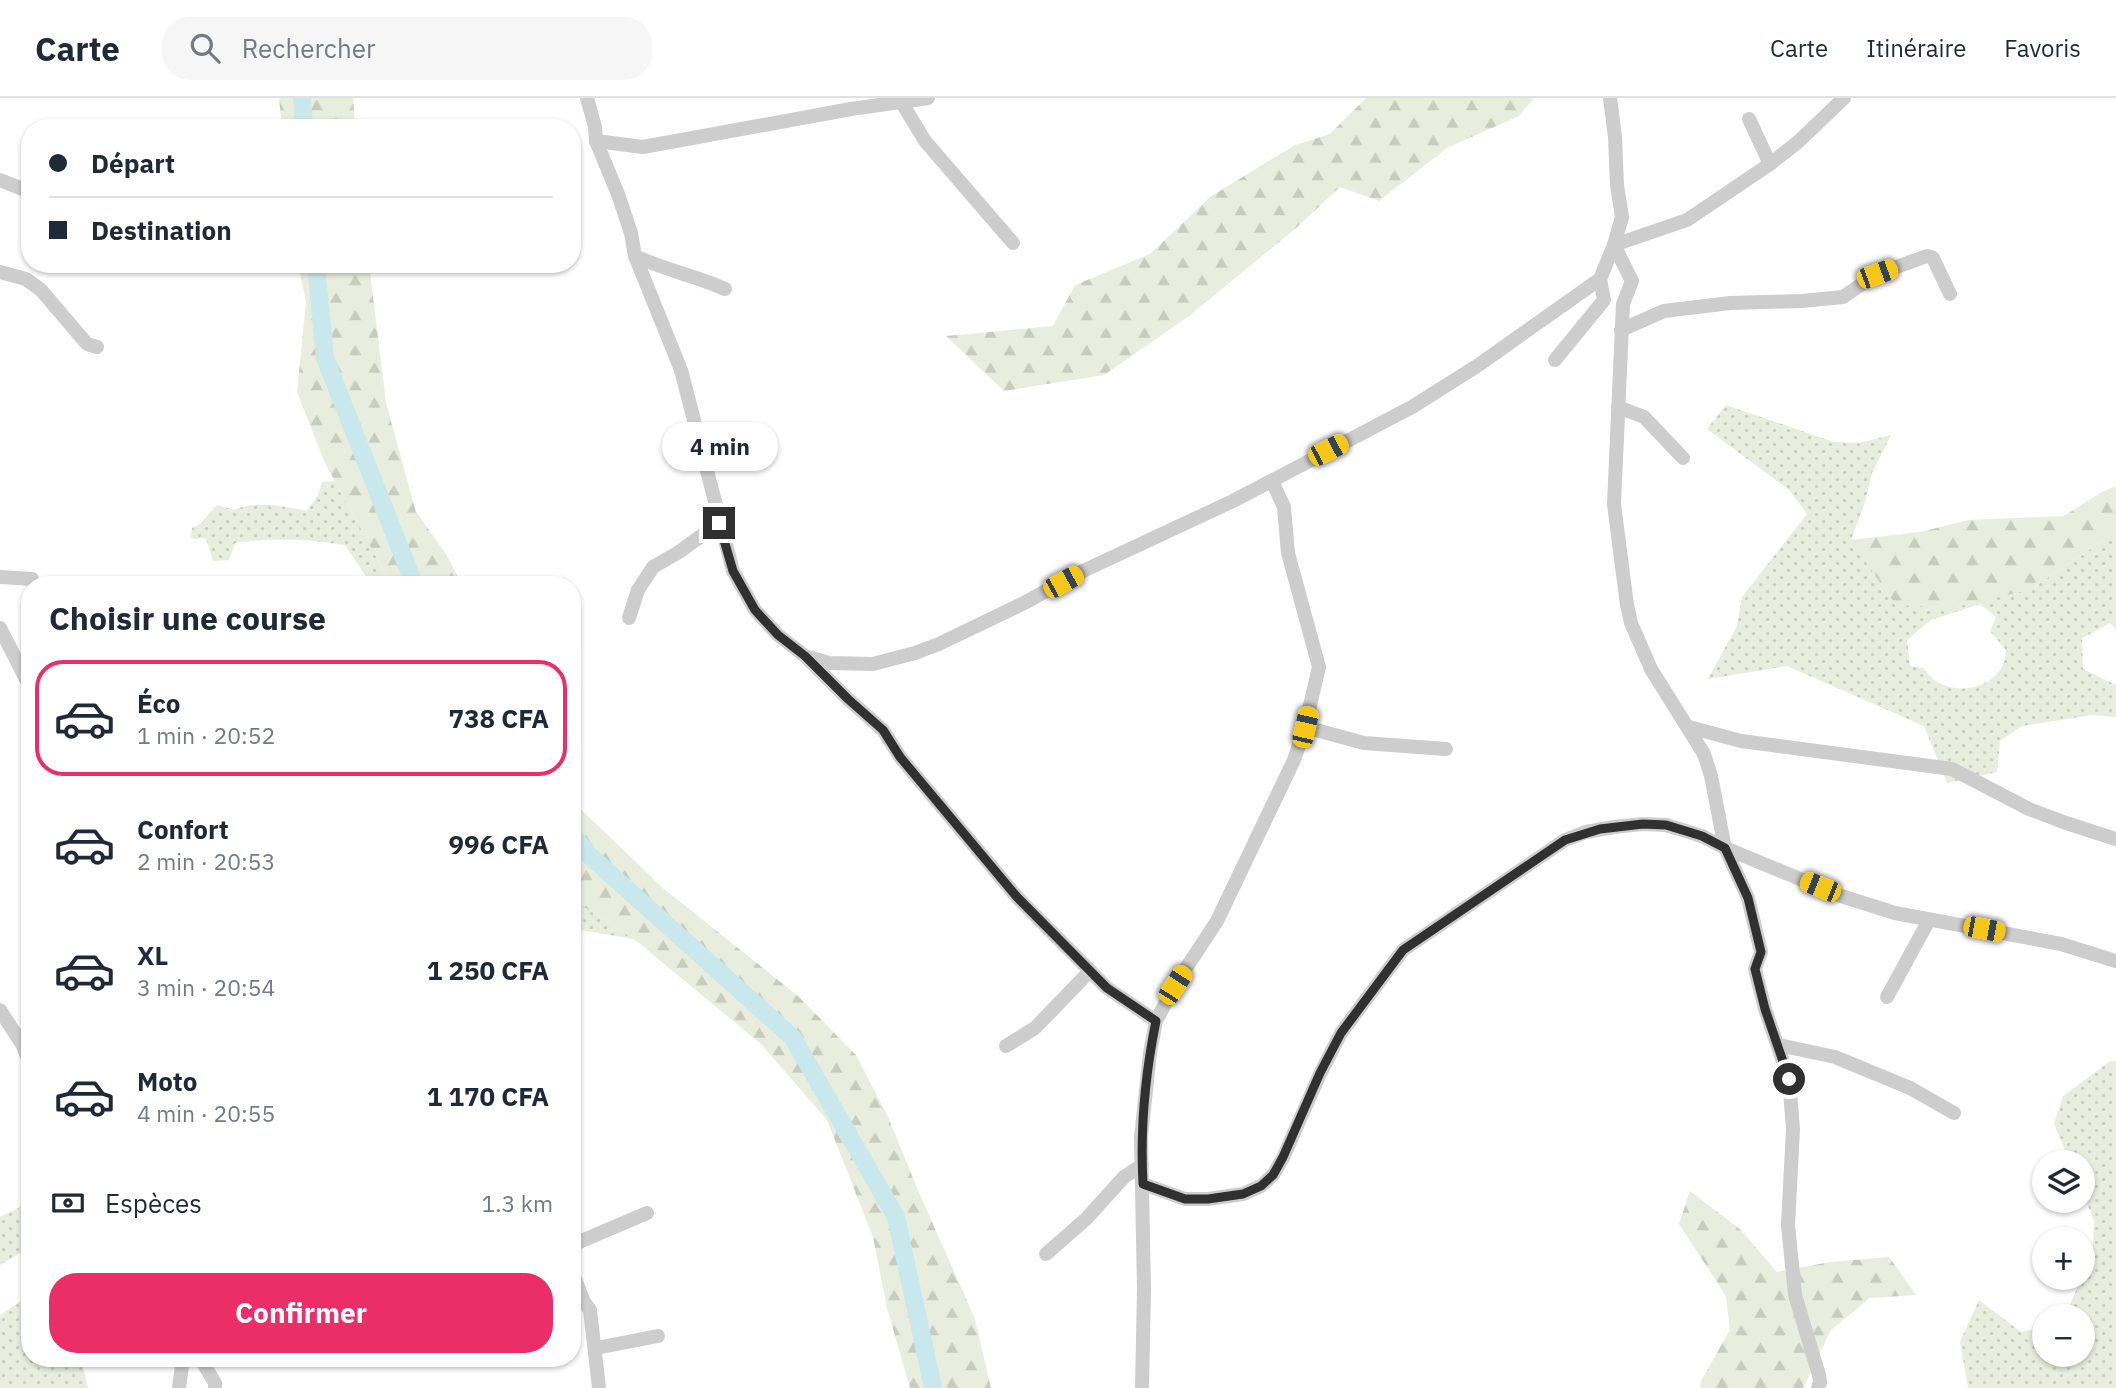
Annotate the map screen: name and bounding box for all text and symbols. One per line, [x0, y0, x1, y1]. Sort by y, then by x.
search box [162, 17, 652, 80]
text: Carte [35, 27, 120, 70]
icon: search [186, 29, 224, 67]
text: Rechercher [242, 31, 376, 65]
text: Carte [1770, 32, 1828, 64]
text: Itinéraire [1866, 32, 1966, 64]
text: Favoris [2004, 32, 2081, 64]
text: Départ [91, 146, 175, 180]
text: Destination [91, 213, 232, 247]
car [1854, 257, 1901, 291]
callout: 4 min [661, 422, 777, 470]
text: 4 min [690, 431, 750, 461]
car [1305, 431, 1352, 469]
route end [703, 507, 735, 539]
car [1040, 563, 1087, 601]
text: Choisir une course [49, 597, 326, 639]
text: Éco [137, 686, 181, 720]
icon: car [53, 687, 116, 750]
text: 738 CFA [448, 701, 549, 735]
car [1291, 704, 1320, 750]
text: 1 min · 20:52 [137, 720, 275, 750]
text: Confort [137, 812, 229, 846]
icon: car [53, 813, 116, 876]
text: 996 CFA [448, 827, 549, 861]
text: 2 min · 20:53 [137, 846, 275, 876]
car [1797, 869, 1844, 905]
car [1962, 915, 2007, 943]
text: XL [137, 938, 168, 972]
icon: car [53, 939, 116, 1002]
text: 1 250 CFA [427, 953, 549, 987]
car [1155, 962, 1196, 1008]
text: 3 min · 20:54 [137, 972, 275, 1002]
route start [1773, 1063, 1805, 1095]
text: Moto [137, 1064, 197, 1098]
icon: car [53, 1065, 116, 1128]
text: 1 170 CFA [427, 1079, 549, 1113]
text: 4 min · 20:55 [137, 1098, 275, 1128]
map controls [2032, 1150, 2095, 1367]
button: layers [2032, 1150, 2095, 1213]
icon: cash [49, 1184, 87, 1222]
text: Espèces [105, 1186, 202, 1220]
text: 1.3 km [482, 1188, 553, 1218]
button: + [2032, 1227, 2095, 1290]
button: Confirmer [49, 1273, 553, 1353]
button: − [2032, 1304, 2095, 1367]

